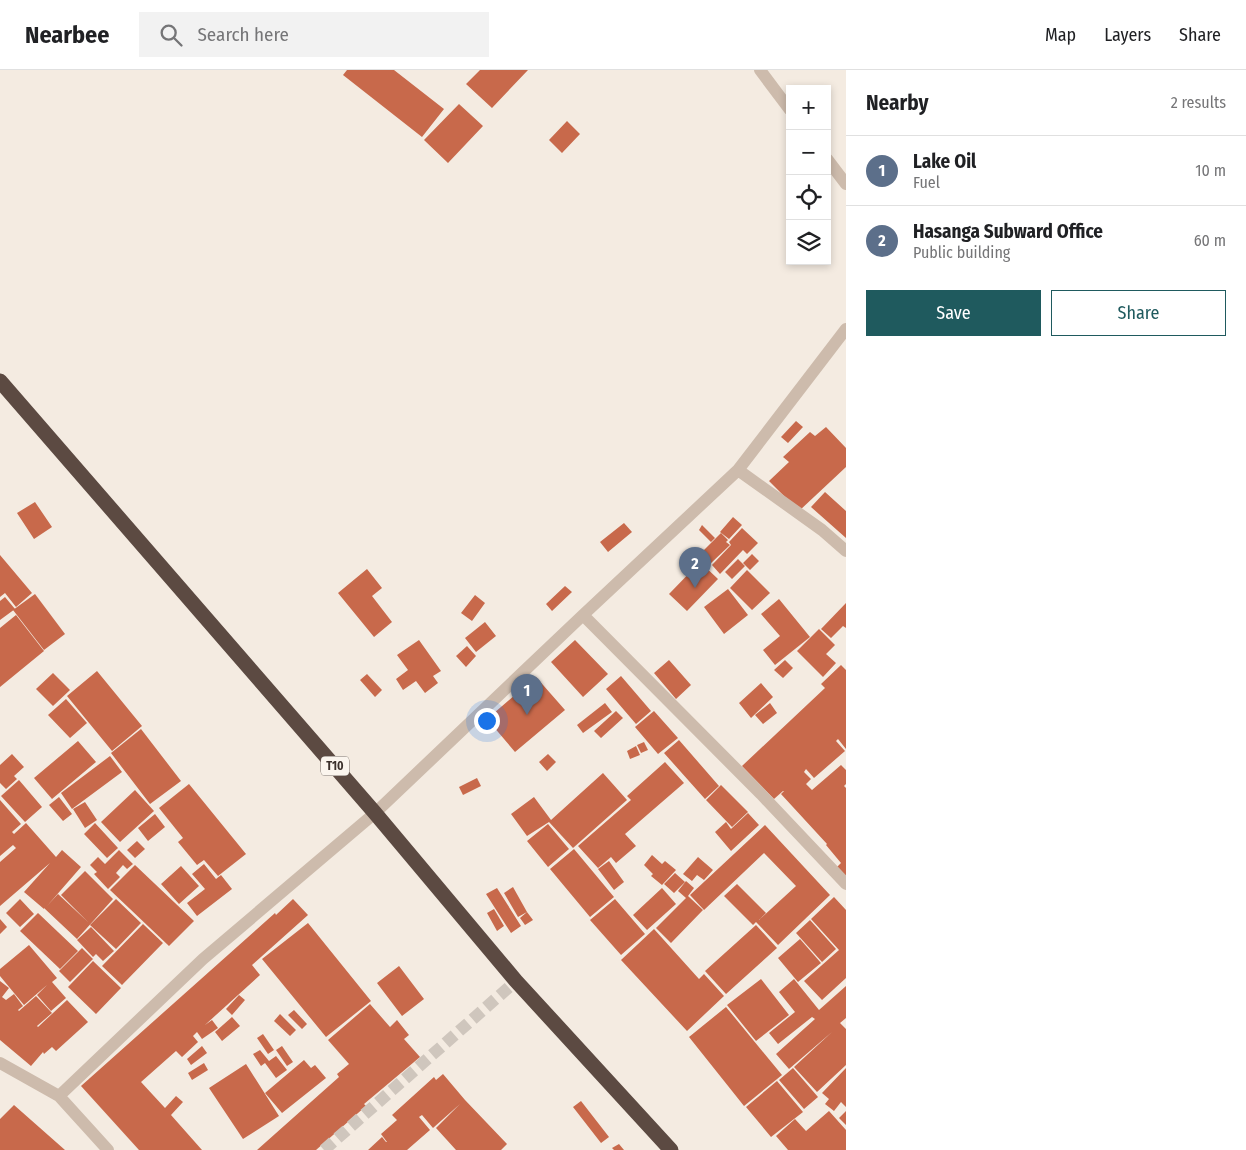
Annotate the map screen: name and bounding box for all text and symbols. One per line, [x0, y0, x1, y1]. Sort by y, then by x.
search box [139, 12, 489, 57]
text: Nearbee [25, 21, 109, 49]
icon: search [157, 21, 185, 49]
text: Search here [197, 23, 289, 46]
text: Map [1045, 24, 1076, 46]
text: Layers [1104, 24, 1151, 46]
text: Share [1179, 24, 1221, 46]
map controls [786, 85, 831, 265]
button: + [786, 85, 831, 130]
text: Nearby [866, 90, 928, 116]
text: 2 results [1171, 93, 1226, 112]
button: − [786, 130, 831, 175]
text: Lake Oil [913, 150, 976, 173]
text: 1 [879, 161, 885, 180]
text: 10 m [1195, 161, 1226, 180]
text: Fuel [913, 173, 940, 192]
button: locate [786, 175, 831, 220]
button: layers [786, 220, 831, 265]
text: Hasanga Subward Office [913, 220, 1103, 243]
text: 2 [878, 231, 886, 250]
text: 60 m [1194, 231, 1226, 250]
text: Public building [913, 243, 1010, 262]
button: Save [866, 290, 1041, 336]
button: Share [1051, 290, 1226, 336]
pin: 2 [679, 547, 711, 588]
pin: 1 [511, 674, 543, 715]
your location [474, 708, 500, 734]
road number: T10 [321, 756, 349, 776]

